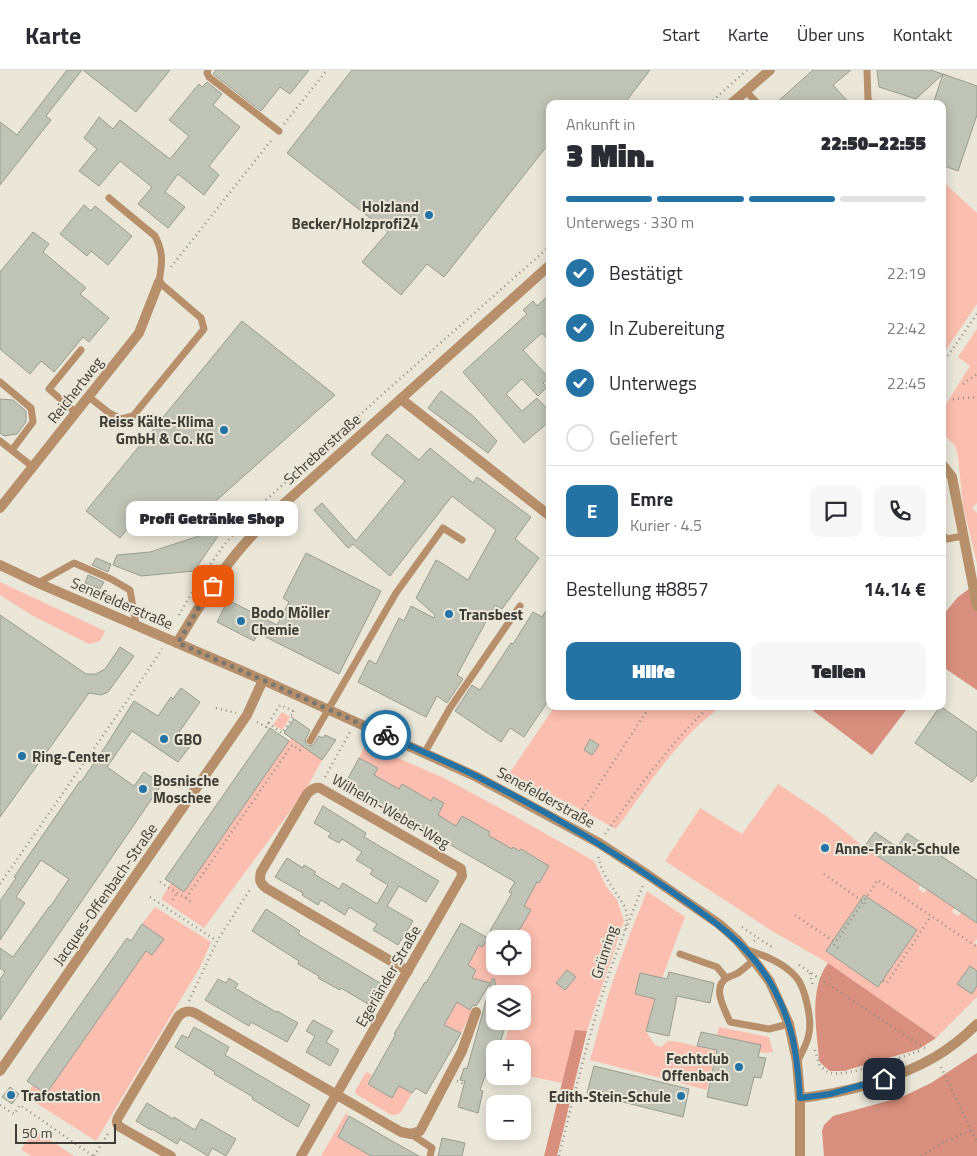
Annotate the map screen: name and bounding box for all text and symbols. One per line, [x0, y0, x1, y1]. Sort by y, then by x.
text: Karte [25, 17, 81, 53]
text: Start [662, 21, 700, 48]
text: Karte [728, 21, 769, 48]
text: Über uns [797, 21, 865, 48]
text: Kontakt [893, 21, 952, 48]
text: Ankunft in [566, 112, 635, 136]
text: 22:50–22:55 [821, 128, 926, 157]
text: 3 Min. [566, 131, 654, 179]
place label: Holzland Becker/Holzprofi24 [292, 195, 419, 235]
marker: Holzland Becker/Holzprofi24 [423, 209, 435, 221]
text: Unterwegs · 330 m [566, 210, 694, 234]
text: Bestätigt [609, 258, 683, 287]
icon: check [566, 259, 594, 287]
text: 22:19 [887, 261, 926, 285]
text: In Zubereitung [609, 313, 725, 342]
icon: check [566, 314, 594, 342]
text: 22:42 [887, 316, 926, 340]
street label: Reichertweg [42, 351, 109, 428]
text: Unterwegs [609, 368, 697, 397]
icon: check [566, 369, 594, 397]
text: 22:45 [887, 371, 926, 395]
street label: Schreberstraße [278, 408, 366, 490]
place label: Reiss Kälte-Klima GmbH & Co. KG [99, 410, 214, 450]
text: Geliefert [609, 423, 677, 452]
marker: Reiss Kälte-Klima GmbH & Co. KG [218, 424, 230, 436]
text: Emre [630, 484, 673, 513]
button: chat [810, 485, 862, 537]
button: phone [874, 485, 926, 537]
text: E [587, 496, 597, 525]
callout: Profi Getränke Shop [127, 501, 299, 536]
text: Profi Getränke Shop [140, 506, 284, 530]
text: Kurier · 4.5 [630, 513, 702, 537]
pin [192, 565, 234, 607]
street label: Senefelderstraße [67, 571, 177, 635]
icon: bag [199, 572, 227, 600]
text: Bestellung #8857 [566, 574, 709, 603]
text: 14.14 € [864, 574, 926, 603]
place label: Bodo Möller Chemie [251, 601, 330, 641]
place label: Transbest [459, 603, 524, 626]
marker: Transbest [443, 608, 455, 620]
marker: Bodo Möller Chemie [235, 615, 247, 627]
button: Hilfe [566, 642, 741, 700]
button: Teilen [751, 642, 926, 700]
courier [361, 710, 411, 760]
icon: bike [372, 721, 400, 749]
place label: GBO [174, 728, 202, 751]
marker: GBO [158, 733, 170, 745]
place label: Ring-Center [32, 745, 111, 768]
marker: Ring-Center [16, 750, 28, 762]
street label: Senefelderstraße [493, 761, 599, 833]
street label: Wilhelm-Weber-Weg [328, 768, 455, 854]
place label: Bosnische Moschee [153, 769, 219, 809]
marker: Bosnische Moschee [137, 783, 149, 795]
street label: Jacques-Offenbach-Straße [47, 818, 163, 970]
place label: Anne-Frank-Schule [835, 837, 960, 860]
marker: Anne-Frank-Schule [819, 842, 831, 854]
street label: Egerländer Straße [350, 921, 426, 1031]
street label: Grünring [585, 922, 623, 982]
map controls [486, 930, 531, 1140]
button: locate [486, 930, 531, 975]
button: layers [486, 985, 531, 1030]
button: + [486, 1040, 531, 1085]
place label: Fechtclub Offenbach [662, 1047, 729, 1087]
pin [863, 1058, 905, 1100]
marker: Fechtclub Offenbach [733, 1061, 745, 1073]
icon: home [870, 1065, 898, 1093]
place label: Trafostation [21, 1084, 100, 1107]
place label: Edith-Stein-Schule [549, 1085, 671, 1108]
marker: Trafostation [5, 1089, 17, 1101]
marker: Edith-Stein-Schule [675, 1090, 687, 1102]
button: − [486, 1095, 531, 1140]
scale bar [15, 1121, 116, 1144]
text: 50 m [22, 1122, 52, 1143]

